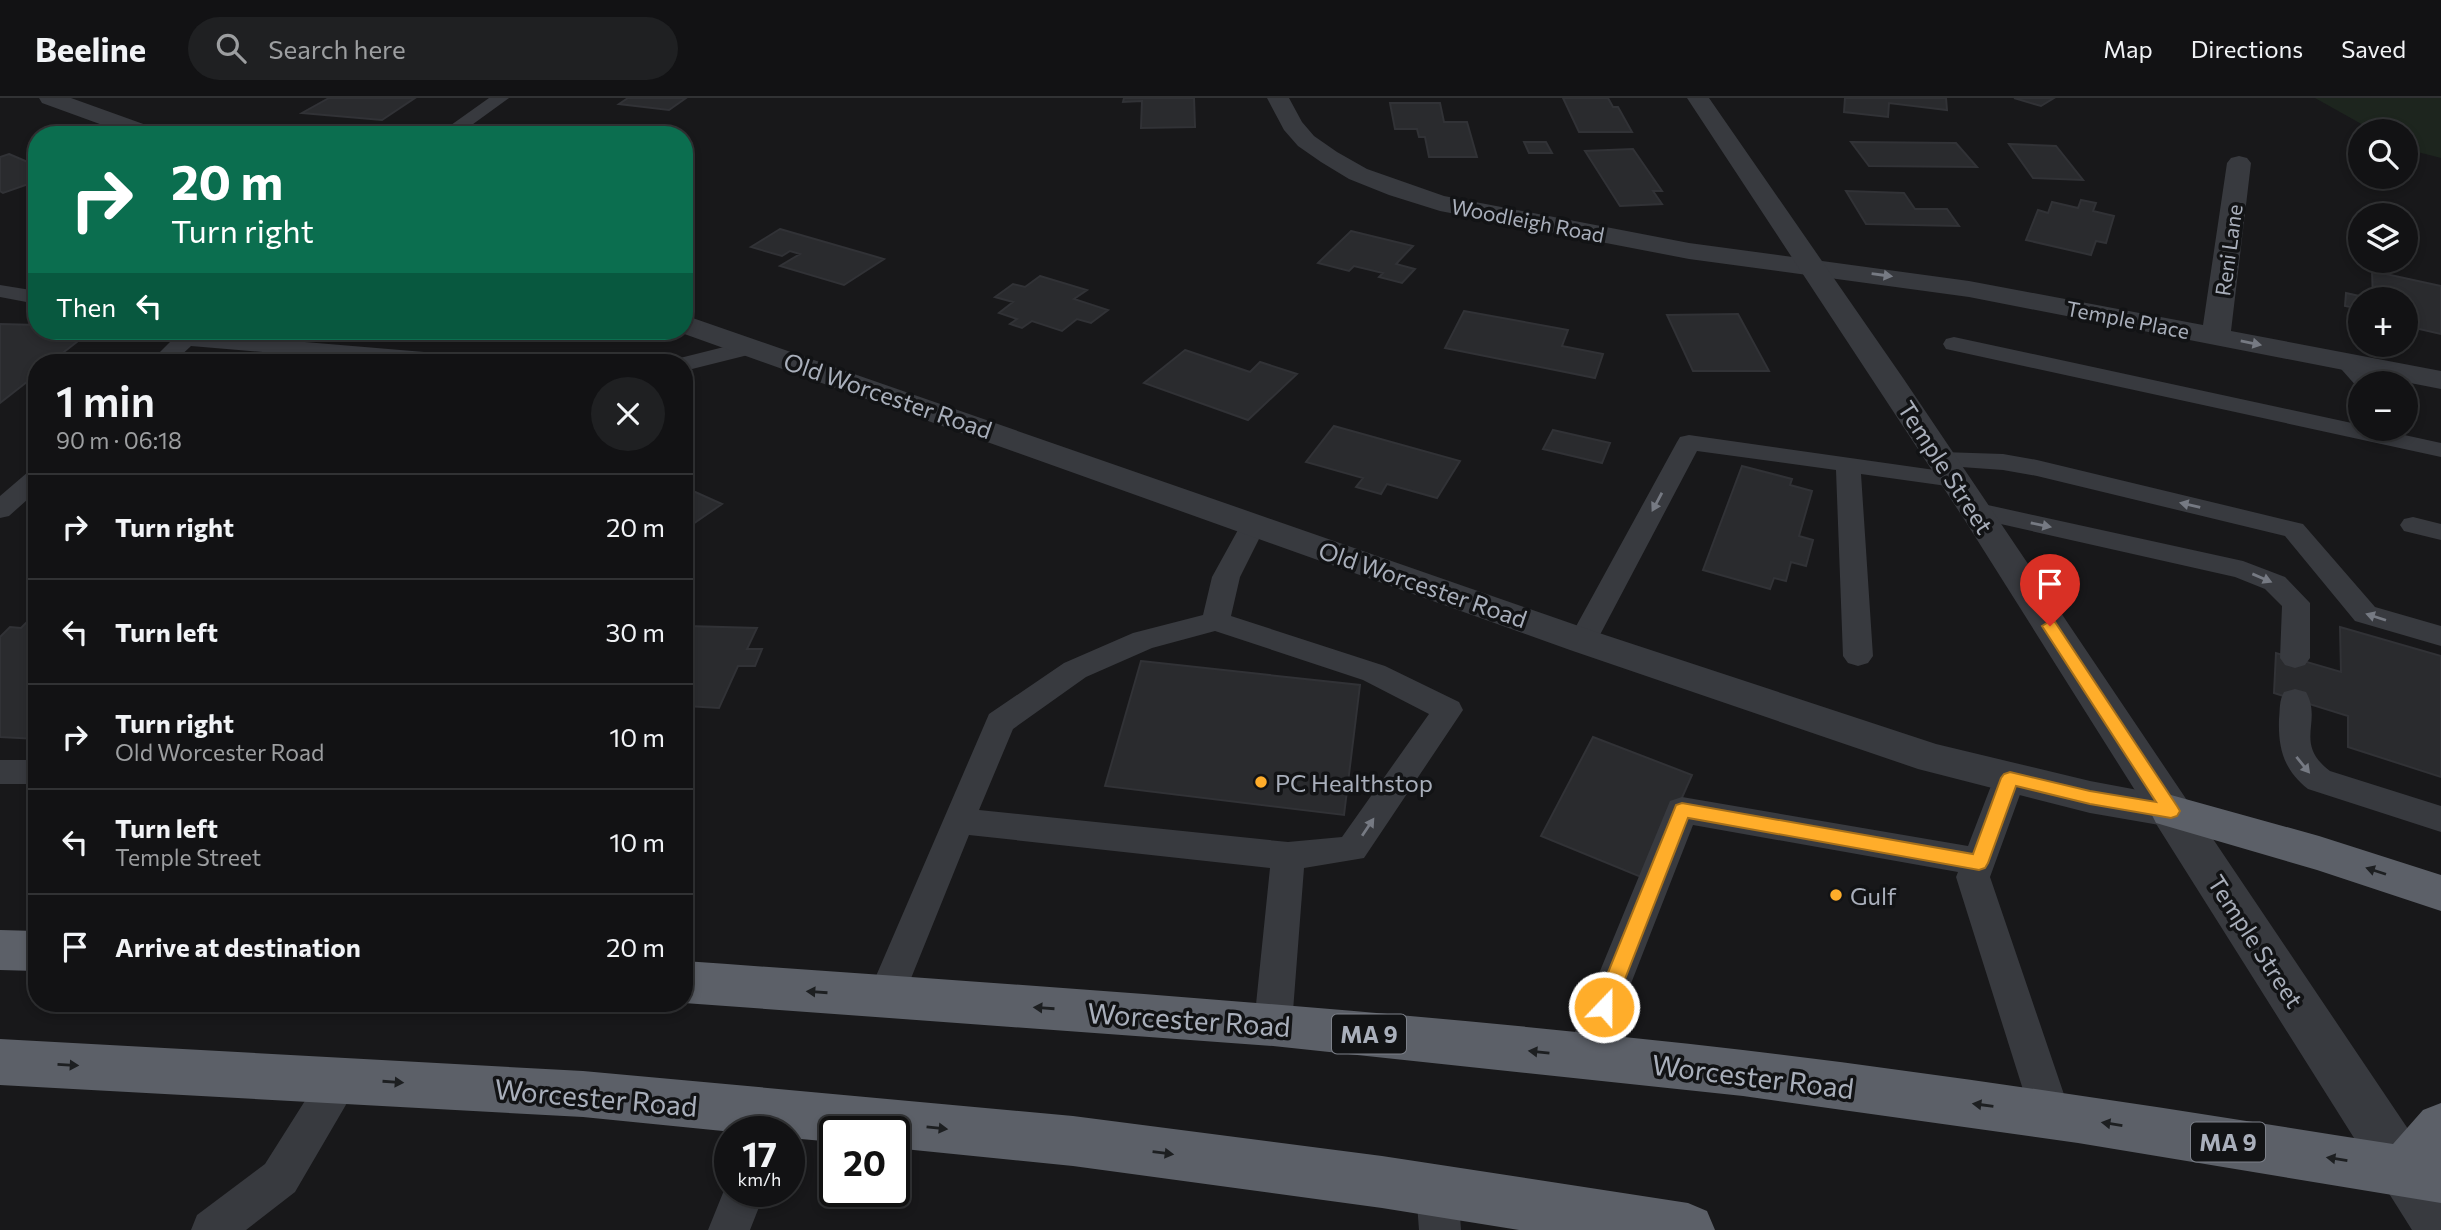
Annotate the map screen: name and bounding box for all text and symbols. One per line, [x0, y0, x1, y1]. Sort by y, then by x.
search box [188, 17, 678, 80]
text: Beeline [35, 28, 146, 69]
icon: search [212, 29, 250, 67]
text: Search here [268, 33, 406, 64]
text: Map [2103, 34, 2153, 63]
text: Directions [2191, 34, 2303, 63]
text: Saved [2341, 34, 2406, 63]
map controls [2348, 119, 2418, 441]
button: search [2348, 119, 2418, 189]
text: 20 m [171, 150, 283, 210]
icon: right [56, 154, 147, 245]
street label: Woodleigh Road [1449, 193, 1607, 247]
street label: Reni Lane [2209, 203, 2247, 297]
button: layers [2348, 203, 2418, 273]
text: Turn right [171, 210, 314, 250]
one-way arrow [1871, 270, 1893, 281]
icon: left [130, 287, 168, 325]
button: + [2348, 287, 2418, 357]
text: Then [56, 291, 116, 322]
street label: Temple Place [2064, 295, 2192, 343]
one-way arrow [2240, 337, 2262, 348]
street label: Old Worcester Road [780, 346, 996, 444]
button: − [2348, 371, 2418, 441]
text: 1 min [56, 374, 155, 426]
button: close [591, 377, 665, 451]
street label: Temple Street [1892, 395, 2000, 539]
text: 90 m · 06:18 [56, 426, 182, 454]
one-way arrow [1651, 492, 1662, 512]
one-way arrow [2179, 499, 2201, 510]
icon: right [56, 508, 94, 546]
text: Turn right [115, 511, 234, 542]
text: 20 m [606, 511, 665, 542]
one-way arrow [2030, 520, 2052, 531]
street label: Old Worcester Road [1315, 535, 1531, 633]
pin [2020, 554, 2080, 626]
icon: arrive [2031, 565, 2069, 603]
one-way arrow [2252, 572, 2272, 584]
one-way arrow [2365, 611, 2386, 622]
icon: left [56, 613, 94, 651]
text: Turn left [115, 616, 218, 647]
text: 30 m [606, 616, 665, 647]
text: Turn right [115, 707, 234, 738]
icon: right [56, 718, 94, 756]
text: 10 m [609, 721, 665, 752]
text: Old Worcester Road [115, 738, 324, 766]
one-way arrow [2296, 756, 2310, 775]
place label: PC Healthstop [1275, 768, 1433, 797]
marker: PC Healthstop [1253, 774, 1269, 790]
text: Turn left [115, 812, 218, 843]
one-way arrow [1361, 818, 1375, 836]
icon: left [56, 823, 94, 861]
text: 10 m [609, 826, 665, 857]
text: Temple Street [115, 843, 261, 871]
one-way arrow [2366, 866, 2387, 876]
street label: Temple Street [2202, 869, 2310, 1013]
place label: Gulf [1850, 881, 1897, 910]
marker: Gulf [1828, 887, 1844, 903]
icon: arrive [56, 928, 94, 966]
text: Arrive at destination [115, 931, 361, 962]
text: 20 m [606, 931, 665, 962]
position arrow [1567, 970, 1641, 1044]
one-way arrow [806, 986, 828, 997]
street label: Worcester Road [1086, 995, 1292, 1043]
one-way arrow [1032, 1002, 1054, 1013]
road number: MA 9 [1332, 1015, 1406, 1054]
one-way arrow [1528, 1046, 1550, 1057]
street label: Worcester Road [1650, 1047, 1856, 1105]
one-way arrow [57, 1060, 79, 1071]
street label: Worcester Road [493, 1071, 699, 1123]
one-way arrow [382, 1077, 404, 1088]
one-way arrow [1972, 1100, 1994, 1111]
speed limit sign: 20 [819, 1116, 910, 1207]
one-way arrow [2101, 1118, 2123, 1129]
road number: MA 9 [2191, 1122, 2265, 1162]
one-way arrow [926, 1123, 948, 1134]
text: 17 [742, 1131, 777, 1174]
one-way arrow [1152, 1148, 1174, 1159]
one-way arrow [2326, 1153, 2348, 1164]
text: km/h [738, 1168, 781, 1190]

